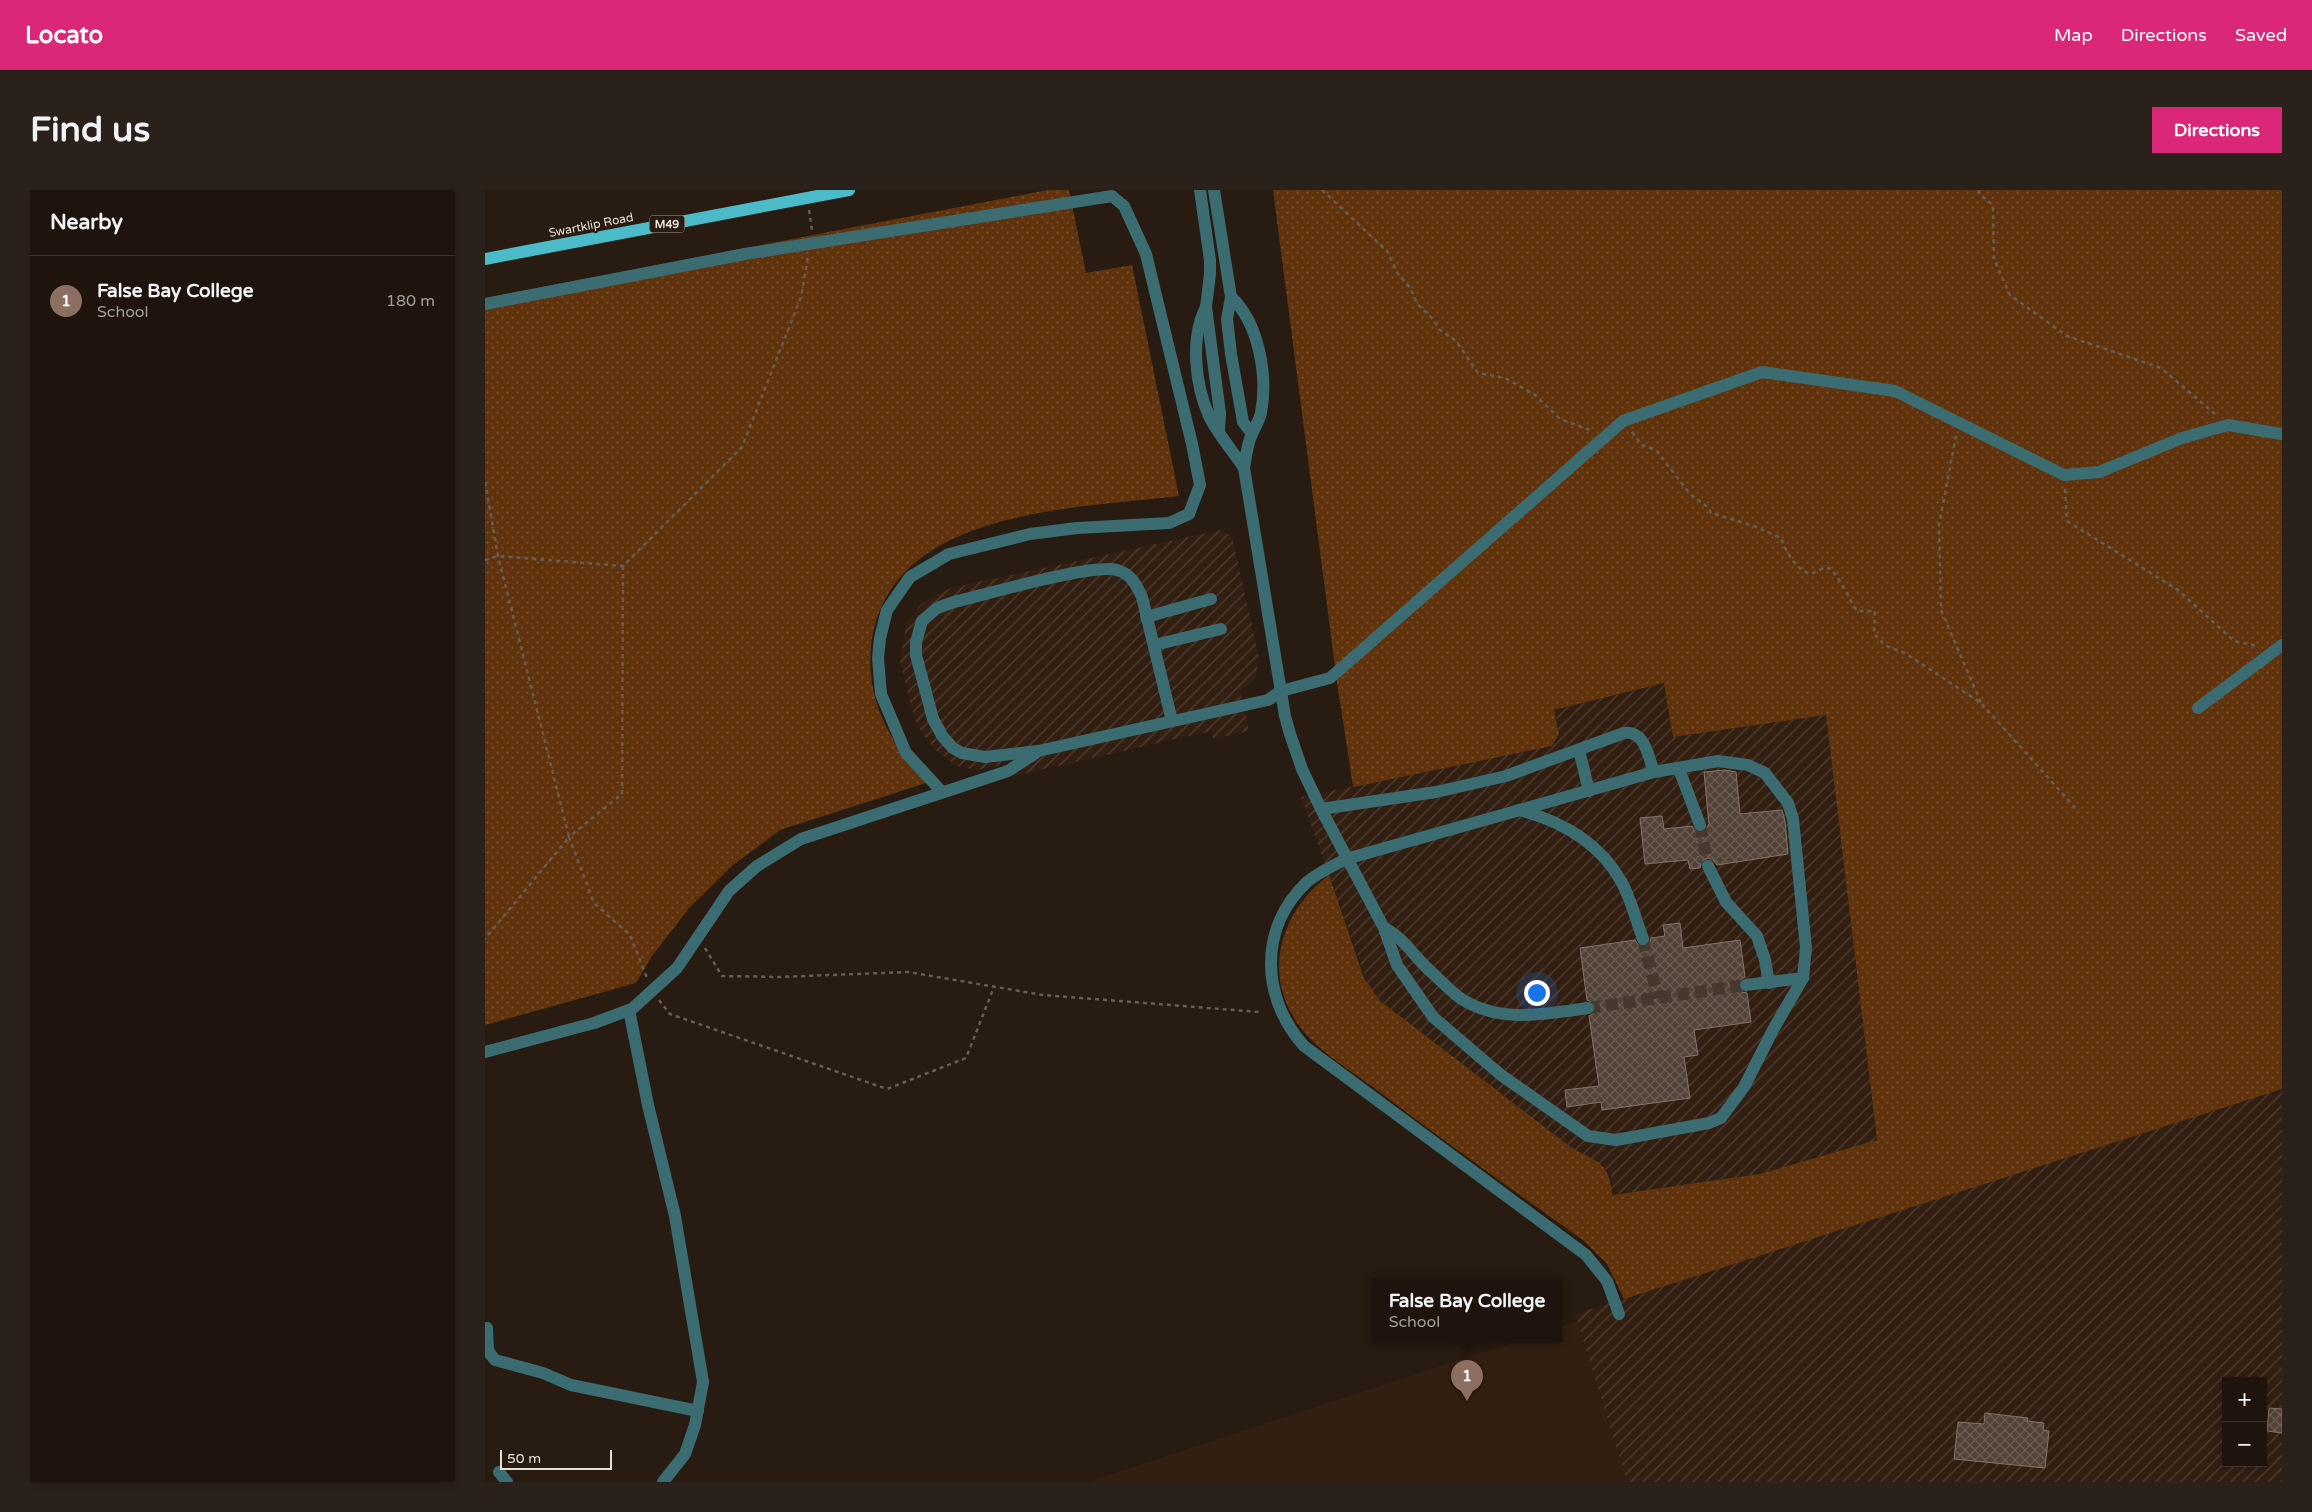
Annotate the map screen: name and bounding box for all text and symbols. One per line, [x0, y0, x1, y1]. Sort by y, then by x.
text: Locato [25, 21, 103, 50]
text: Map [2054, 24, 2093, 46]
text: Directions [2121, 24, 2207, 46]
text: Saved [2235, 24, 2287, 46]
button: Directions [2152, 107, 2282, 153]
text: Find us [30, 109, 150, 151]
text: Nearby [50, 210, 123, 235]
street label: Swartklip Road [548, 210, 634, 240]
road number: M49 [649, 216, 685, 232]
text: False Bay College [97, 280, 254, 302]
text: 1 [61, 291, 71, 311]
text: 180 m [386, 291, 435, 311]
text: School [97, 302, 149, 322]
your location [1524, 980, 1550, 1006]
popup [1372, 1278, 1562, 1343]
text: False Bay College [1389, 1290, 1545, 1312]
text: School [1389, 1312, 1440, 1332]
pin: 1 [1451, 1360, 1483, 1401]
map controls [2222, 1377, 2267, 1467]
button: + [2222, 1377, 2267, 1422]
button: − [2222, 1422, 2267, 1467]
scale bar [500, 1447, 613, 1470]
text: 50 m [507, 1450, 541, 1467]

